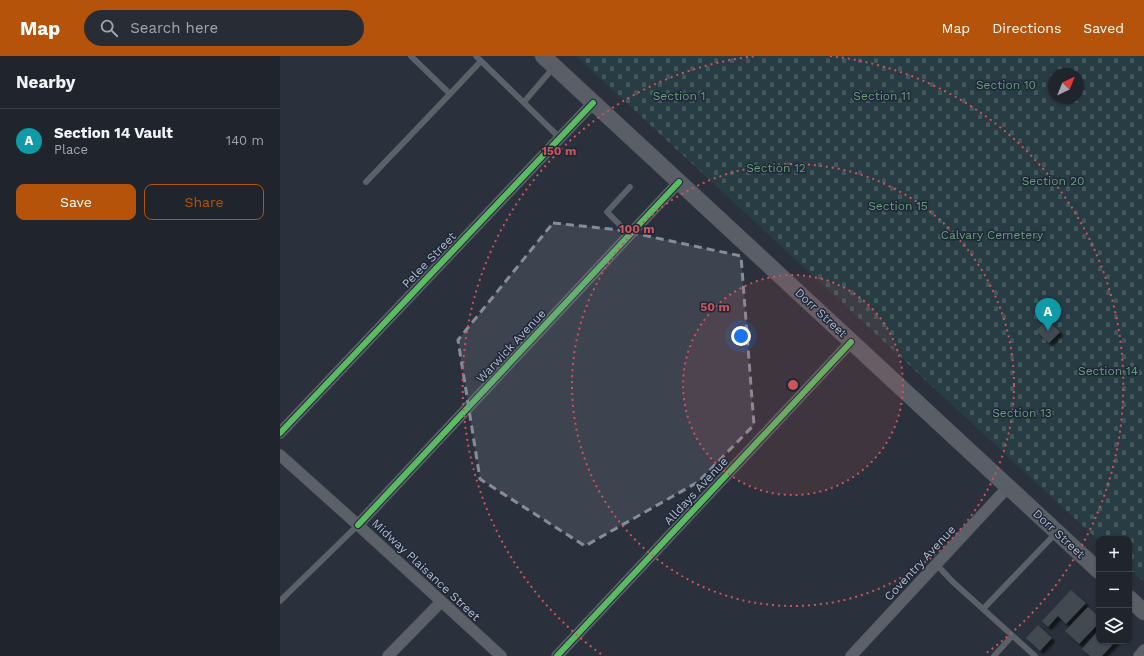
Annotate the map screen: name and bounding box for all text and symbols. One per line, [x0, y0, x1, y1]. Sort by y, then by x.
search box [84, 10, 364, 46]
text: Map [20, 17, 60, 40]
icon: search [98, 17, 120, 39]
text: Search here [130, 19, 218, 37]
text: Map [942, 20, 970, 36]
text: Directions [992, 20, 1061, 36]
text: Saved [1083, 20, 1124, 36]
north arrow [1048, 68, 1084, 104]
text: Nearby [16, 72, 75, 92]
park label: Section 10 [976, 78, 1036, 92]
park label: Section 1 [653, 89, 705, 103]
park label: Section 11 [853, 89, 911, 103]
text: Section 14 Vault [54, 124, 173, 142]
text: A [25, 133, 33, 148]
text: 140 m [226, 133, 264, 148]
text: Place [54, 142, 88, 157]
text: 150 m [542, 144, 576, 158]
park label: Section 12 [746, 161, 806, 175]
park label: Section 20 [1022, 174, 1084, 188]
button: Save [16, 184, 136, 220]
button: Share [144, 184, 264, 220]
park label: Section 15 [868, 199, 928, 213]
text: 100 m [619, 222, 655, 236]
park label: Calvary Cemetery [941, 228, 1044, 242]
street label: Pelee Street [399, 229, 459, 291]
street label: Dorr Street [792, 286, 850, 340]
pin: A [1035, 298, 1061, 331]
text: 50 m [700, 300, 730, 314]
street label: Warwick Avenue [473, 306, 549, 386]
your location [731, 326, 751, 346]
park label: Section 14 [1078, 364, 1138, 378]
centre of rings [786, 378, 800, 392]
park label: Section 13 [992, 406, 1052, 420]
street label: Alldays Avenue [661, 454, 731, 528]
street label: Dorr Street [1030, 507, 1088, 561]
street label: Midway Plaisance Street [369, 516, 483, 624]
street label: Coventry Avenue [882, 522, 959, 604]
map controls [1096, 536, 1132, 644]
button: + [1096, 536, 1132, 572]
button: − [1096, 572, 1132, 608]
button: layers [1096, 608, 1132, 644]

